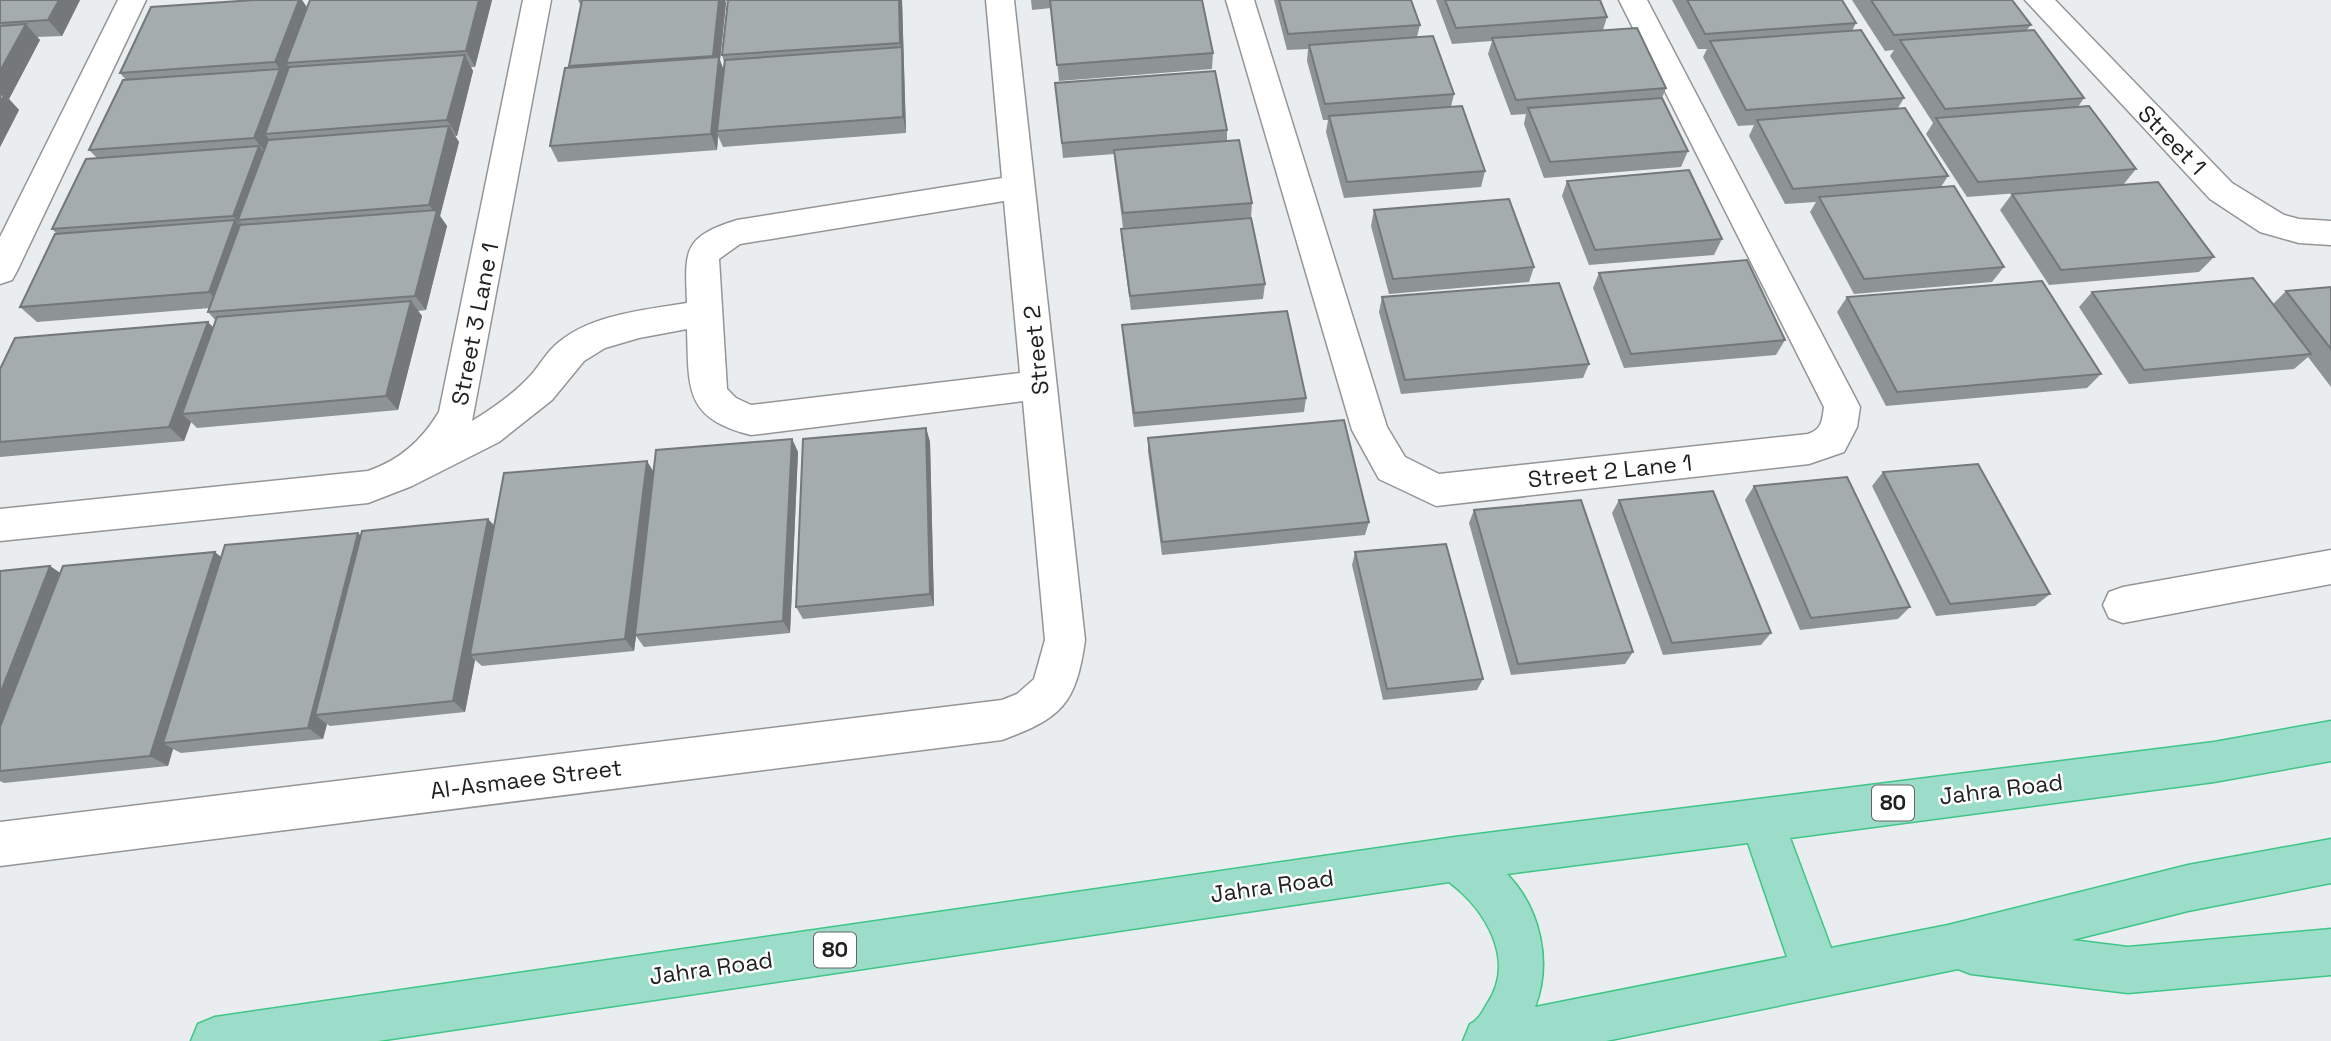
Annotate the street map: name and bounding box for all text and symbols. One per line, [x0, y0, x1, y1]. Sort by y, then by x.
street label: Street 1 [2131, 99, 2213, 181]
street label: Street 3 Lane 1 [445, 240, 505, 408]
street label: Street 2 [1016, 304, 1056, 396]
street label: Street 2 Lane 1 [1526, 447, 1694, 495]
street label: Al-Asmaee Street [428, 752, 624, 806]
street label: Jahra Road [1937, 767, 2065, 811]
road number: 80 [1872, 786, 1914, 820]
street label: Jahra Road [1208, 862, 1336, 910]
road number: 80 [814, 932, 856, 968]
street label: Jahra Road [647, 944, 775, 992]

